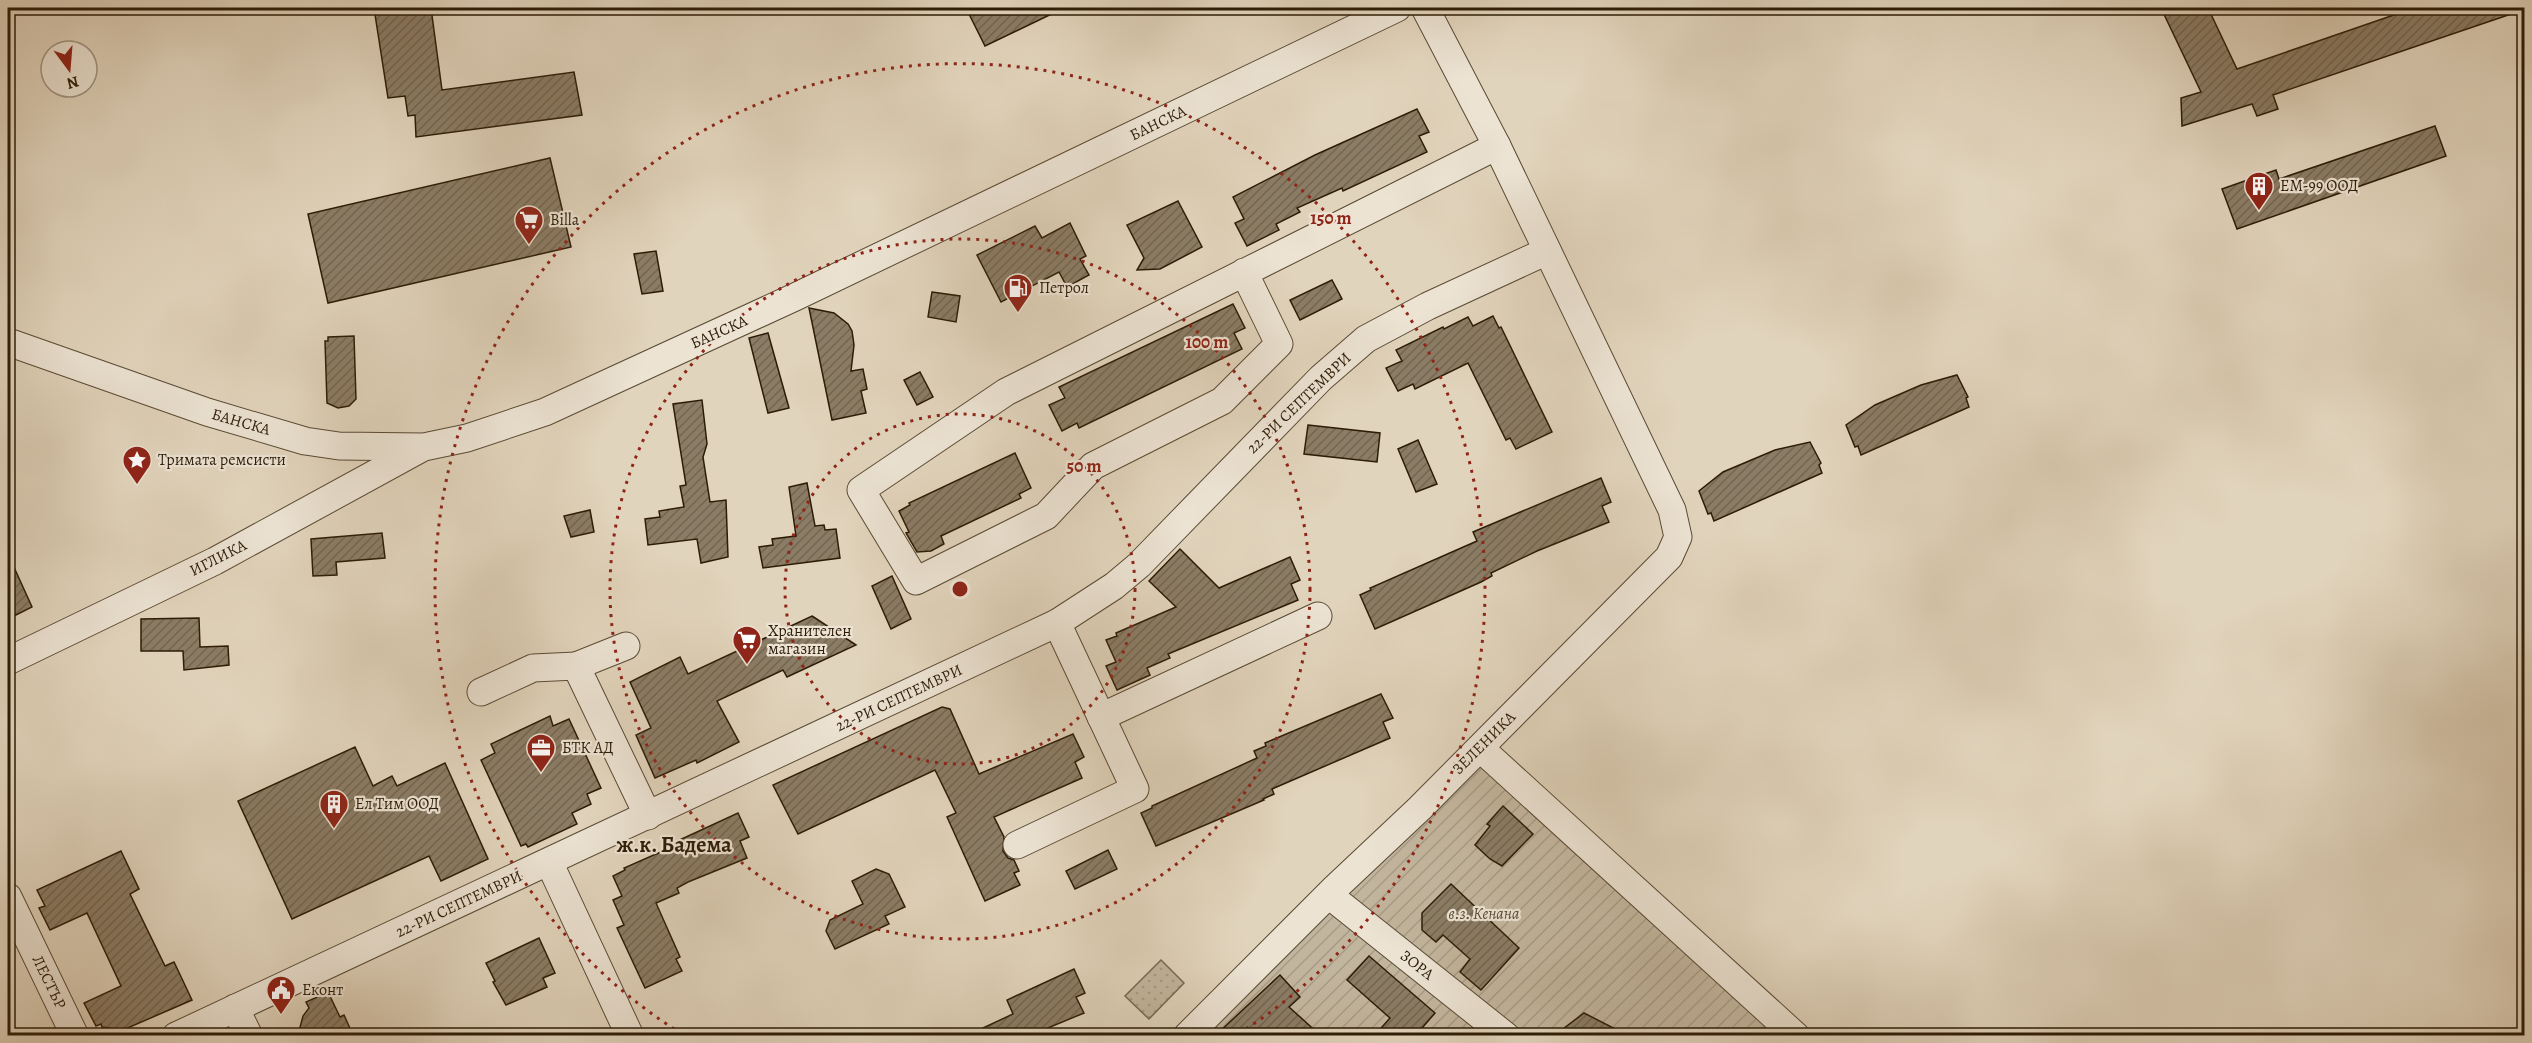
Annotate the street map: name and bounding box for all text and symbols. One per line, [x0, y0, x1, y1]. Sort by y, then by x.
north arrow [39, 39, 99, 99]
text: N [64, 70, 81, 95]
street label: БАНСКА [1126, 100, 1190, 146]
building icon: ЕМ-99 ООД [2243, 170, 2275, 212]
place label: ЕМ-99 ООД [2280, 175, 2358, 197]
supermarket icon: Billa [513, 204, 545, 246]
text: 150 m [1310, 206, 1352, 230]
place label: Billa [550, 209, 580, 231]
fuel station icon: Петрол [1002, 272, 1034, 314]
place label: Петрол [1039, 277, 1089, 299]
street label: БАНСКА [687, 309, 752, 354]
text: 100 m [1186, 330, 1228, 354]
street label: 22-РИ СЕПТЕМВРИ [1242, 347, 1356, 459]
street label: БАНСКА [209, 403, 274, 441]
place icon: Тримата ремсисти [121, 444, 153, 486]
place label: Тримата ремсисти [158, 449, 286, 471]
text: 50 m [1067, 454, 1101, 478]
street label: ИГЛИКА [186, 534, 251, 582]
centre of rings [950, 579, 970, 599]
place label: Хранителен магазин [768, 620, 852, 660]
supermarket icon: Хранителен магазин [731, 624, 763, 666]
street label: 22-РИ СЕПТЕМВРИ [832, 659, 966, 737]
street label: ЗЕЛЕНИКА [1448, 706, 1521, 779]
office icon: БТК АД [525, 732, 557, 774]
place label: БТК АД [562, 737, 614, 759]
building icon: Ел Тим ООД [318, 788, 350, 830]
place label: Ел Тим ООД [355, 793, 439, 815]
district label: ж.к. Бадема [616, 830, 732, 860]
street label: 22-РИ СЕПТЕМВРИ [392, 865, 526, 943]
park label: в.з. Кенана [1449, 903, 1519, 925]
street label: ЗОРА [1396, 945, 1439, 986]
street label: ЛЕСТЪР [27, 952, 71, 1013]
public building icon: Еконт [265, 974, 297, 1016]
place label: Еконт [302, 979, 343, 1001]

